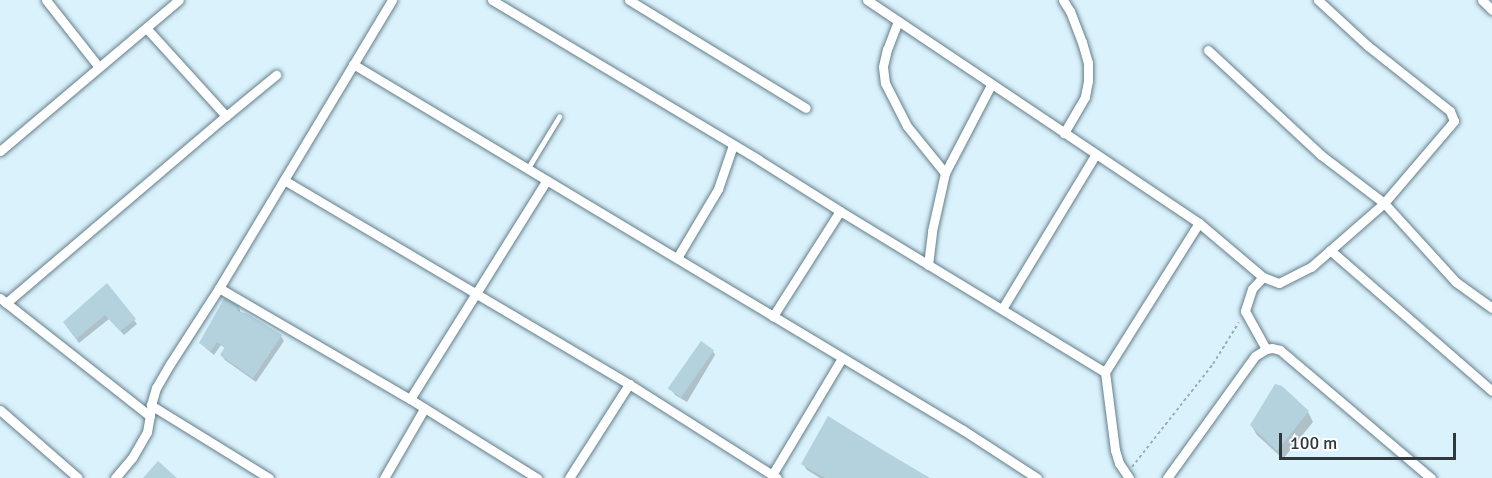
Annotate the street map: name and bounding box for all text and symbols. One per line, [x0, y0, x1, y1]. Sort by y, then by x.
scale bar [1282, 421, 1459, 459]
text: 100 m [1290, 432, 1337, 454]

